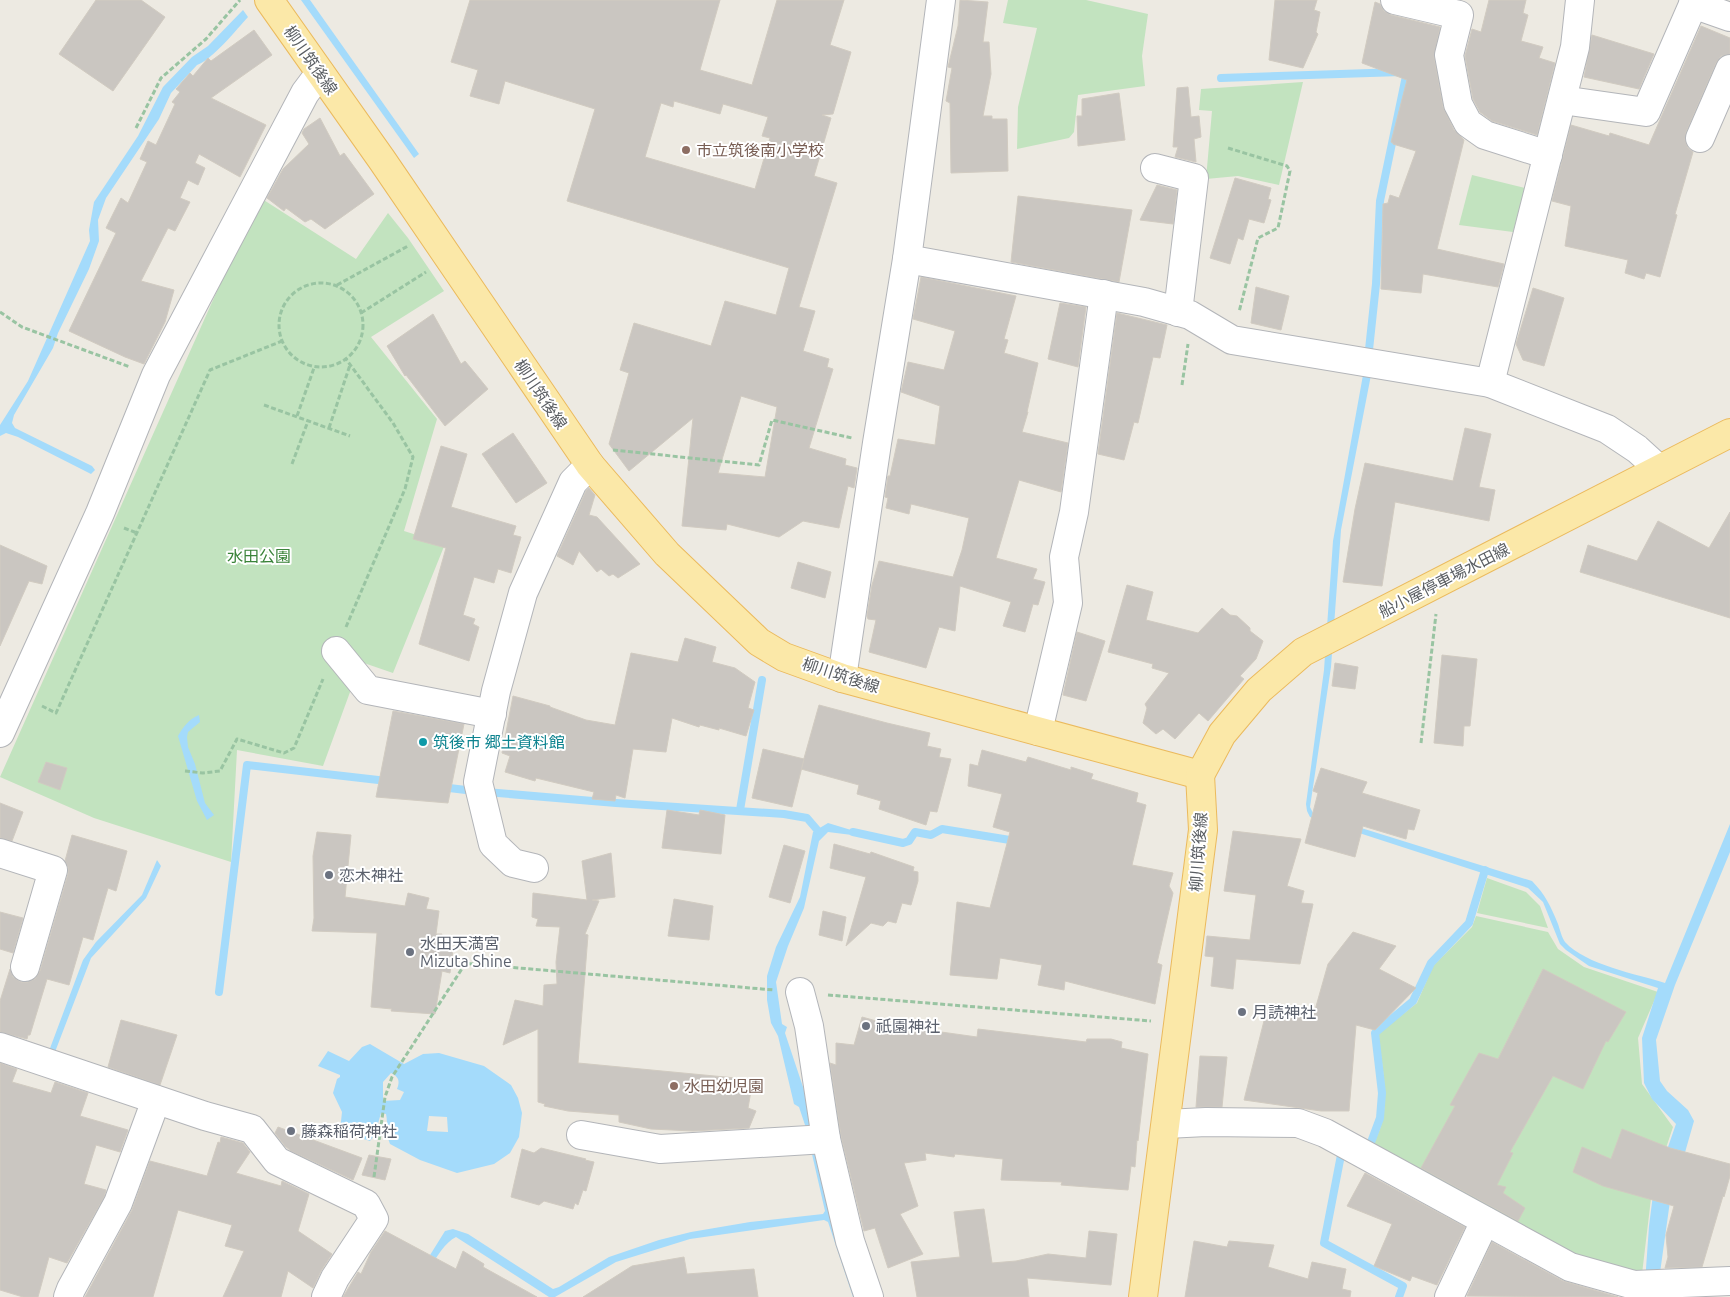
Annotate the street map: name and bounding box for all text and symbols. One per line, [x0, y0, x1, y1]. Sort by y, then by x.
street label: 柳川筑後線 [281, 22, 341, 98]
place label: 市立筑後南小学校 [696, 141, 824, 159]
marker: 市立筑後南小学校 [680, 144, 692, 156]
street label: 柳川筑後線 [511, 356, 571, 432]
street label: 船小屋停車場水田線 [1376, 539, 1512, 621]
park label: 水田公園 [227, 547, 291, 565]
street label: 柳川筑後線 [800, 654, 882, 696]
place label: 筑後市 郷土資料館 [433, 733, 565, 751]
marker: 筑後市 郷土資料館 [417, 736, 429, 748]
street label: 柳川筑後線 [1186, 811, 1210, 893]
place label: 恋木神社 [339, 866, 403, 884]
marker: 恋木神社 [323, 869, 335, 881]
place label: 水田天満宮 Mizuta Shine [420, 934, 512, 970]
marker: 水田天満宮 Mizuta Shine [404, 946, 416, 958]
place label: 月読神社 [1252, 1003, 1316, 1021]
marker: 月読神社 [1236, 1006, 1248, 1018]
place label: 祇園神社 [876, 1017, 940, 1035]
marker: 祇園神社 [860, 1020, 872, 1032]
place label: 水田幼児園 [684, 1077, 764, 1095]
marker: 水田幼児園 [668, 1080, 680, 1092]
place label: 藤森稲荷神社 [301, 1122, 397, 1140]
marker: 藤森稲荷神社 [285, 1125, 297, 1137]

